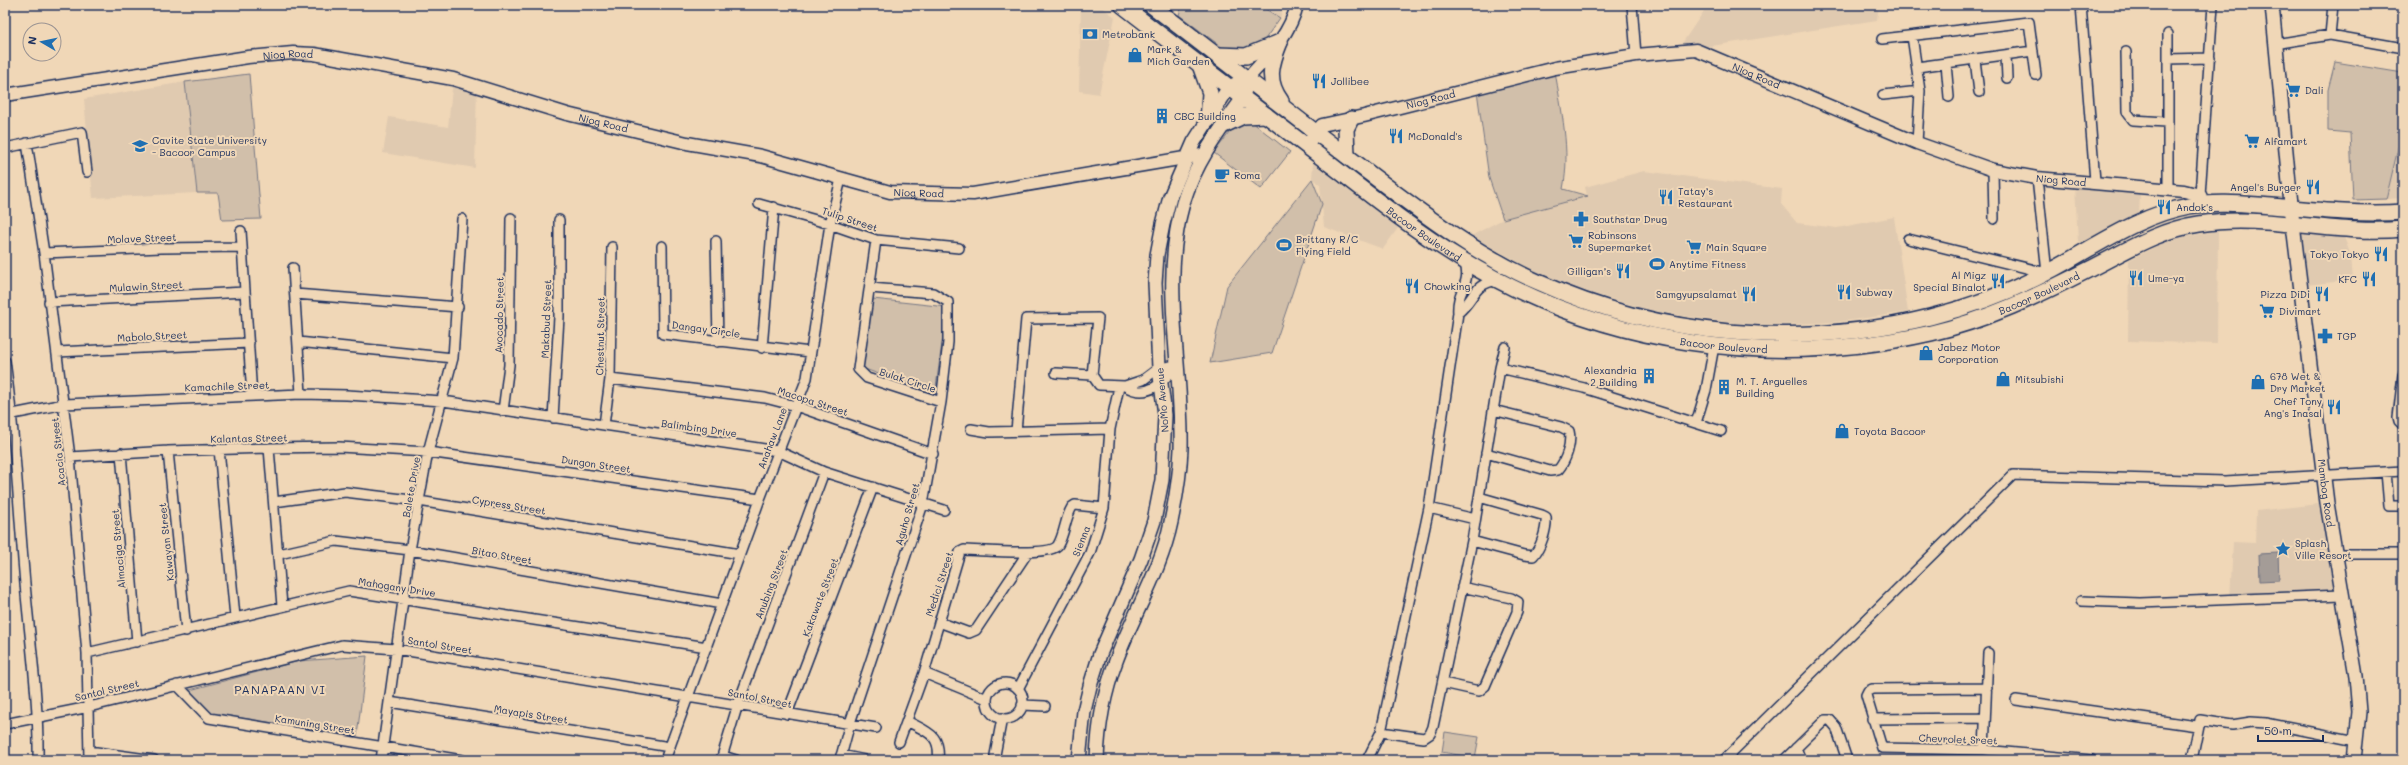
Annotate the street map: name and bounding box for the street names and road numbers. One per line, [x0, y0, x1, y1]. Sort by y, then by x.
street label: Niog Road [262, 46, 313, 63]
street label: Niog Road [1730, 59, 1782, 92]
street label: Niog Road [1404, 86, 1457, 112]
street label: Niog Road [577, 110, 629, 135]
street label: Niog Road [2036, 171, 2087, 189]
street label: Niog Road [894, 185, 944, 200]
street label: Tulip Street [820, 203, 880, 235]
street label: Bacoor Boulevard [1384, 203, 1464, 265]
street label: Molave Street [107, 230, 177, 246]
street label: Bacoor Boulevard [1997, 268, 2082, 318]
street label: Mulawin Street [109, 277, 183, 295]
street label: Avocado Street [491, 277, 507, 353]
street label: Makabud Street [538, 279, 554, 359]
street label: Chestnut Street [592, 297, 608, 375]
street label: Dangay Circle [671, 317, 741, 341]
street label: Mabolo Street [117, 327, 187, 345]
street label: Bacoor Boulevard [1679, 334, 1768, 356]
street label: Bulak Circle [878, 364, 938, 396]
street label: NoMo Avenue [1152, 367, 1172, 433]
street label: Kamachile Street [184, 378, 270, 394]
street label: Macopa Street [776, 383, 850, 419]
street label: Anahaw Lane [754, 405, 790, 471]
street label: Balimbing Drive [660, 416, 738, 440]
street label: Acacia Street [47, 417, 69, 487]
street label: Kalantas Street [210, 430, 288, 446]
street label: Dungon Street [560, 452, 632, 476]
street label: Balete Drive [399, 456, 423, 518]
street label: Mambog Road [2315, 458, 2338, 528]
street label: Aguho Street [891, 481, 923, 547]
street label: Cypress Street [471, 492, 547, 518]
street label: Kawayan Street [155, 502, 177, 582]
street label: Almaciga Street [108, 509, 128, 589]
street label: Sienna [1069, 523, 1093, 559]
street label: Bitao Street [471, 543, 533, 567]
street label: Anubing Street [751, 547, 791, 621]
street label: Medici Street [922, 550, 956, 618]
street label: Kakawate Street [799, 556, 841, 638]
street label: Mahogany Drive [357, 574, 437, 600]
street label: Santol Street [407, 633, 473, 657]
street label: Santol Street [74, 676, 140, 704]
street label: Santol Street [727, 685, 793, 711]
street label: Mayapis Street [493, 701, 569, 727]
street label: Kamuning Street [274, 711, 356, 737]
street label: Chevrolet Sreet [1918, 731, 1998, 747]

